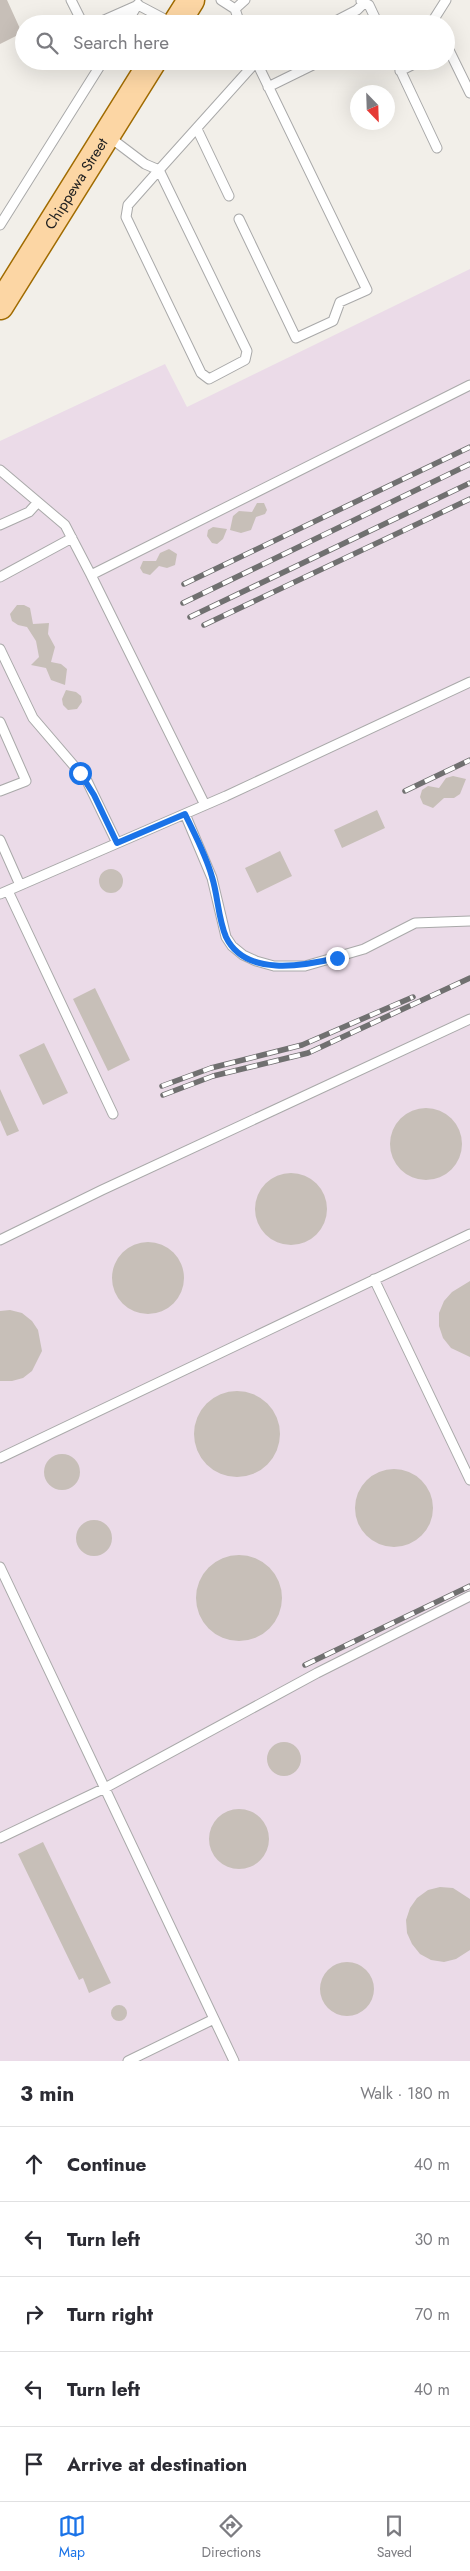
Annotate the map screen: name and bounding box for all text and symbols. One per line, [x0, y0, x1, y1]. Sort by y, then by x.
search box [15, 15, 455, 70]
icon: search [33, 29, 61, 57]
text: Search here [73, 29, 169, 56]
north arrow [350, 85, 395, 130]
street label: Chippewa Street [39, 133, 113, 234]
route start [69, 762, 92, 785]
route end [326, 947, 349, 970]
text: 3 min [20, 2079, 74, 2109]
text: Walk · 180 m [360, 2082, 450, 2105]
icon: ahead [20, 2150, 48, 2178]
text: Continue [67, 2151, 146, 2178]
text: 40 m [414, 2153, 450, 2176]
icon: left [20, 2225, 48, 2253]
text: Turn left [67, 2226, 140, 2253]
text: 30 m [414, 2228, 450, 2251]
icon: right [20, 2300, 48, 2328]
text: Turn right [67, 2301, 153, 2328]
text: 70 m [415, 2303, 450, 2326]
icon: left [20, 2375, 48, 2403]
text: Turn left [67, 2376, 140, 2403]
text: 40 m [414, 2378, 450, 2401]
icon: arrive [20, 2450, 48, 2478]
text: Arrive at destination [67, 2451, 247, 2478]
tab: Map [58, 2512, 86, 2562]
tab: Directions [202, 2512, 261, 2562]
tab: Saved [377, 2512, 412, 2562]

